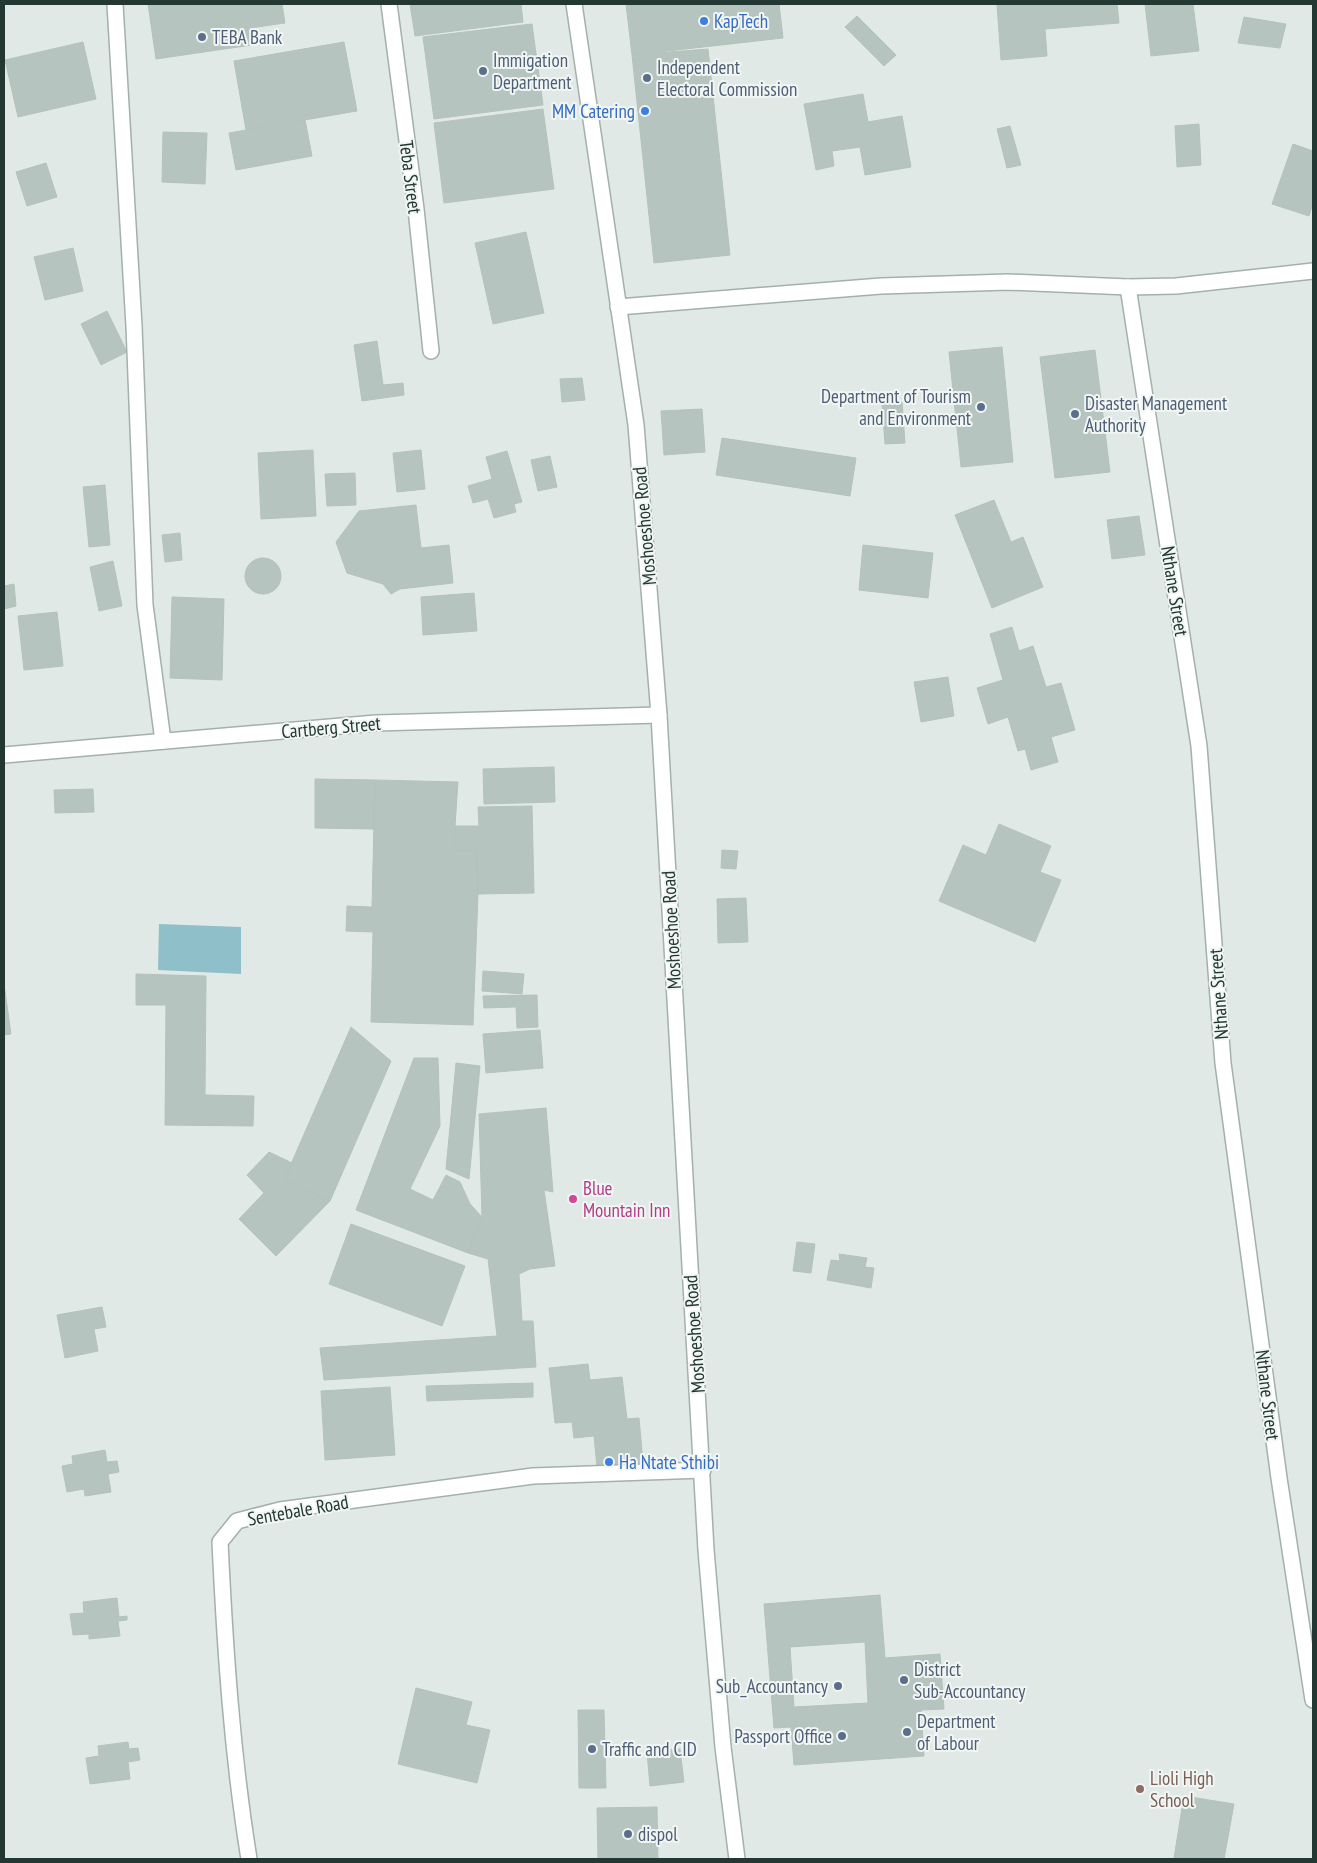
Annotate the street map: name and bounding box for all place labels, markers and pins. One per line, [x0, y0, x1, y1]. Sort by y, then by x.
place label: KapTech [714, 9, 768, 33]
marker: KapTech [698, 15, 710, 27]
place label: TEBA Bank [212, 25, 283, 49]
marker: TEBA Bank [196, 31, 208, 43]
place label: Immigation Department [493, 48, 572, 94]
place label: Independent Electoral Commission [657, 55, 797, 101]
marker: Immigation Department [477, 65, 489, 77]
marker: Independent Electoral Commission [641, 72, 653, 84]
place label: MM Catering [552, 99, 635, 123]
marker: MM Catering [639, 105, 651, 117]
place label: Department of Tourism and Environment [821, 384, 972, 430]
place label: Disaster Management Authority [1085, 391, 1228, 437]
marker: Department of Tourism and Environment [975, 401, 987, 413]
marker: Disaster Management Authority [1069, 408, 1081, 420]
place label: Blue Mountain Inn [583, 1176, 670, 1222]
marker: Blue Mountain Inn [567, 1193, 579, 1205]
place label: Ha Ntate Sthibi [619, 1450, 719, 1474]
marker: Ha Ntate Sthibi [603, 1456, 615, 1468]
place label: District Sub-Accountancy [914, 1657, 1026, 1703]
place label: Sub_Accountancy [716, 1674, 829, 1698]
marker: District Sub-Accountancy [898, 1674, 910, 1686]
marker: Sub_Accountancy [832, 1680, 844, 1692]
place label: Department of Labour [917, 1709, 996, 1755]
place label: Passport Office [734, 1724, 832, 1748]
marker: Department of Labour [901, 1726, 913, 1738]
marker: Passport Office [836, 1730, 848, 1742]
place label: Traffic and CID [602, 1737, 697, 1761]
marker: Traffic and CID [586, 1743, 598, 1755]
place label: Lioli High School [1150, 1766, 1214, 1812]
marker: Lioli High School [1134, 1783, 1146, 1795]
place label: dispol [638, 1822, 678, 1846]
marker: dispol [622, 1828, 634, 1840]

